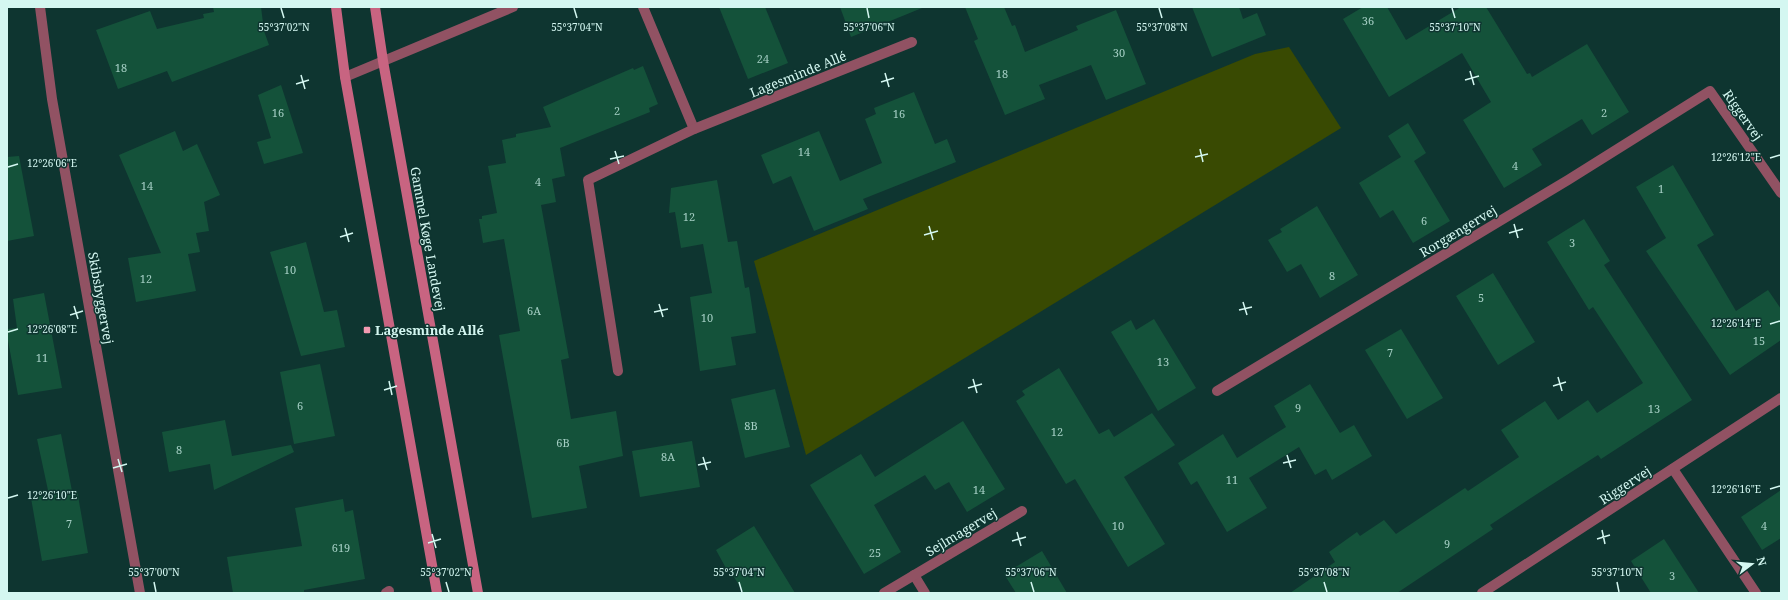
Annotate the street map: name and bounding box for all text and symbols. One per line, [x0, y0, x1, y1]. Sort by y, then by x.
house number: 36 [1362, 13, 1374, 28]
text: 55°37'02"N [258, 20, 310, 34]
text: 55°37'04"N [551, 20, 603, 34]
text: 55°37'06"N [843, 20, 895, 34]
text: 55°37'08"N [1136, 20, 1188, 34]
text: 55°37'10"N [1429, 20, 1481, 34]
house number: 30 [1113, 45, 1125, 60]
street label: Lagesminde Allé [747, 46, 849, 102]
house number: 24 [757, 51, 769, 66]
house number: 18 [115, 60, 127, 75]
house number: 18 [996, 66, 1008, 81]
street label: Riggervej [1719, 86, 1767, 144]
house number: 2 [614, 103, 620, 118]
house number: 16 [272, 105, 284, 120]
house number: 2 [1601, 105, 1607, 120]
house number: 16 [893, 106, 905, 121]
house number: 14 [798, 144, 810, 159]
text: 12°26'12"E [1711, 150, 1761, 164]
text: 12°26'06"E [27, 156, 77, 170]
house number: 4 [1512, 158, 1518, 173]
street label: Gammel Køge Landevej [406, 165, 450, 313]
house number: 4 [535, 174, 541, 189]
house number: 14 [141, 178, 153, 193]
house number: 1 [1658, 181, 1664, 196]
street label: Rorgængervej [1416, 201, 1500, 261]
house number: 12 [683, 209, 695, 224]
house number: 6 [1421, 213, 1427, 228]
house number: 3 [1569, 235, 1575, 250]
street label: Skibsbyggervej [84, 251, 118, 345]
house number: 10 [284, 262, 296, 277]
house number: 8 [1329, 268, 1335, 283]
house number: 12 [140, 271, 152, 286]
house number: 5 [1478, 290, 1484, 305]
house number: 6A [527, 303, 541, 318]
house number: 10 [701, 310, 713, 325]
text: 12°26'14"E [1711, 316, 1761, 330]
place label: Lagesminde Allé [375, 321, 484, 339]
text: 12°26'08"E [27, 322, 77, 336]
marker: Lagesminde Allé [362, 325, 372, 335]
house number: 15 [1753, 333, 1765, 348]
house number: 7 [1387, 345, 1393, 360]
house number: 11 [36, 350, 48, 365]
house number: 13 [1157, 354, 1169, 369]
house number: 6 [297, 398, 303, 413]
house number: 9 [1295, 400, 1301, 415]
house number: 13 [1648, 401, 1660, 416]
house number: 8B [744, 418, 758, 433]
house number: 12 [1051, 424, 1063, 439]
house number: 6B [556, 435, 570, 450]
house number: 8 [176, 442, 182, 457]
house number: 8A [661, 449, 675, 464]
street label: Riggervej [1596, 462, 1654, 508]
house number: 11 [1226, 472, 1238, 487]
house number: 14 [973, 482, 985, 497]
text: 12°26'16"E [1711, 482, 1761, 496]
text: 12°26'10"E [27, 488, 77, 502]
street label: Sejlmagervej [922, 504, 1000, 560]
house number: 7 [66, 516, 72, 531]
house number: 10 [1112, 518, 1124, 533]
house number: 4 [1761, 518, 1767, 533]
house number: 9 [1444, 536, 1450, 551]
house number: 619 [332, 540, 350, 555]
north arrow [1732, 544, 1772, 584]
house number: 25 [869, 545, 881, 560]
text: N [1754, 555, 1771, 568]
text: 55°37'00"N [128, 565, 180, 579]
text: 55°37'02"N [420, 565, 472, 579]
text: 55°37'04"N [713, 565, 765, 579]
text: 55°37'06"N [1005, 565, 1057, 579]
text: 55°37'08"N [1298, 565, 1350, 579]
text: 55°37'10"N [1591, 565, 1643, 579]
house number: 3 [1669, 568, 1675, 583]

